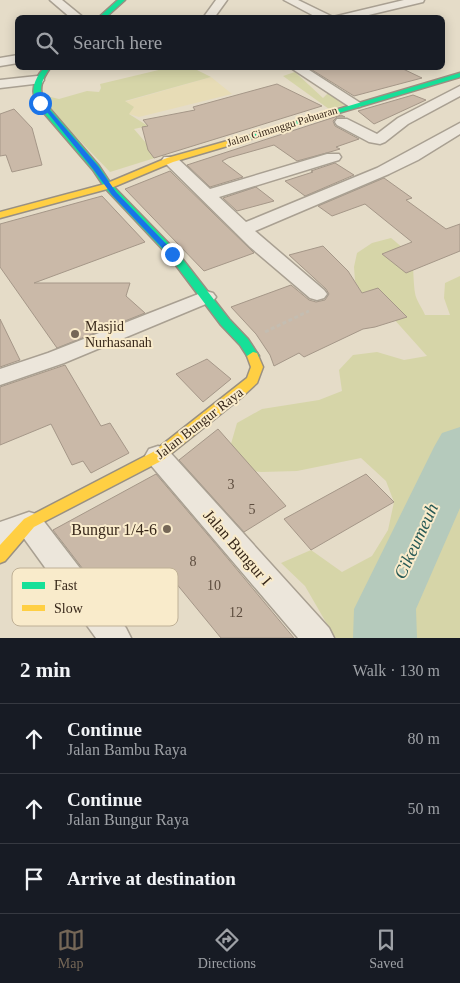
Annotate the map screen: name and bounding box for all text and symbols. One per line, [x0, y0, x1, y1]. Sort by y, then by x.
search box [15, 15, 445, 70]
icon: search [33, 29, 61, 57]
text: Search here [73, 32, 162, 53]
route start [29, 92, 52, 115]
street label: Jalan Cimanggu Pabuaran [225, 103, 339, 149]
route end [161, 243, 184, 266]
place label: Masjid Nurhasanah [85, 319, 152, 350]
marker: Masjid Nurhasanah [69, 328, 81, 340]
street label: Jalan Bungur Raya [153, 384, 247, 462]
house number: 3 [228, 477, 235, 492]
water label: Cikeumeuh [390, 500, 442, 582]
house number: 5 [249, 502, 256, 517]
street label: Jalan Bungur I [200, 506, 275, 589]
place label: Bungur 1/4-6 [71, 521, 157, 539]
marker: Bungur 1/4-6 [161, 523, 173, 535]
house number: 8 [190, 554, 197, 569]
legend [12, 568, 178, 626]
text: Fast [54, 578, 77, 593]
house number: 10 [207, 578, 221, 593]
text: Slow [54, 601, 84, 616]
house number: 12 [229, 605, 243, 620]
text: 2 min [20, 658, 71, 682]
text: Walk · 130 m [353, 662, 440, 679]
text: Continue [67, 719, 142, 740]
icon: ahead [20, 725, 48, 753]
text: 80 m [408, 730, 440, 747]
text: Jalan Bambu Raya [67, 741, 187, 758]
text: Continue [67, 789, 142, 810]
icon: ahead [20, 795, 48, 823]
text: 50 m [408, 800, 440, 817]
text: Jalan Bungur Raya [67, 811, 189, 828]
icon: arrive [20, 865, 48, 893]
text: Arrive at destination [67, 868, 236, 889]
tab: Map [57, 926, 85, 972]
tab: Directions [198, 926, 256, 972]
tab: Saved [369, 926, 403, 972]

